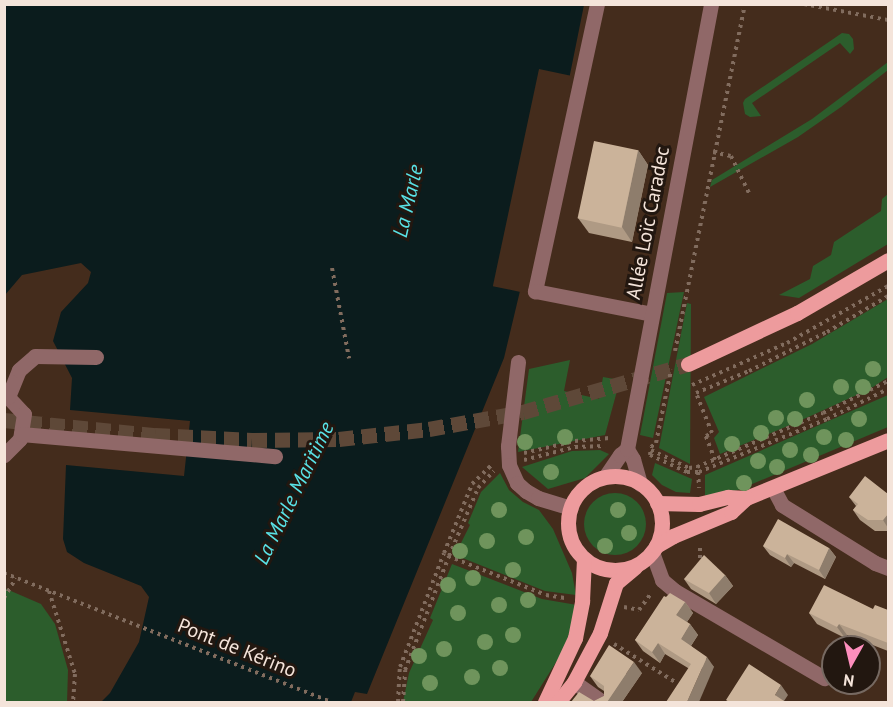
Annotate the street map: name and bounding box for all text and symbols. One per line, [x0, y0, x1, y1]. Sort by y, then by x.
street label: Allée Loïc Caradec [621, 144, 675, 302]
water label: La Marle [387, 162, 429, 240]
water label: La Marle Maritime [249, 418, 339, 568]
street label: Pont de Kérino [174, 613, 300, 683]
north arrow [821, 635, 881, 695]
text: N [842, 670, 855, 691]

